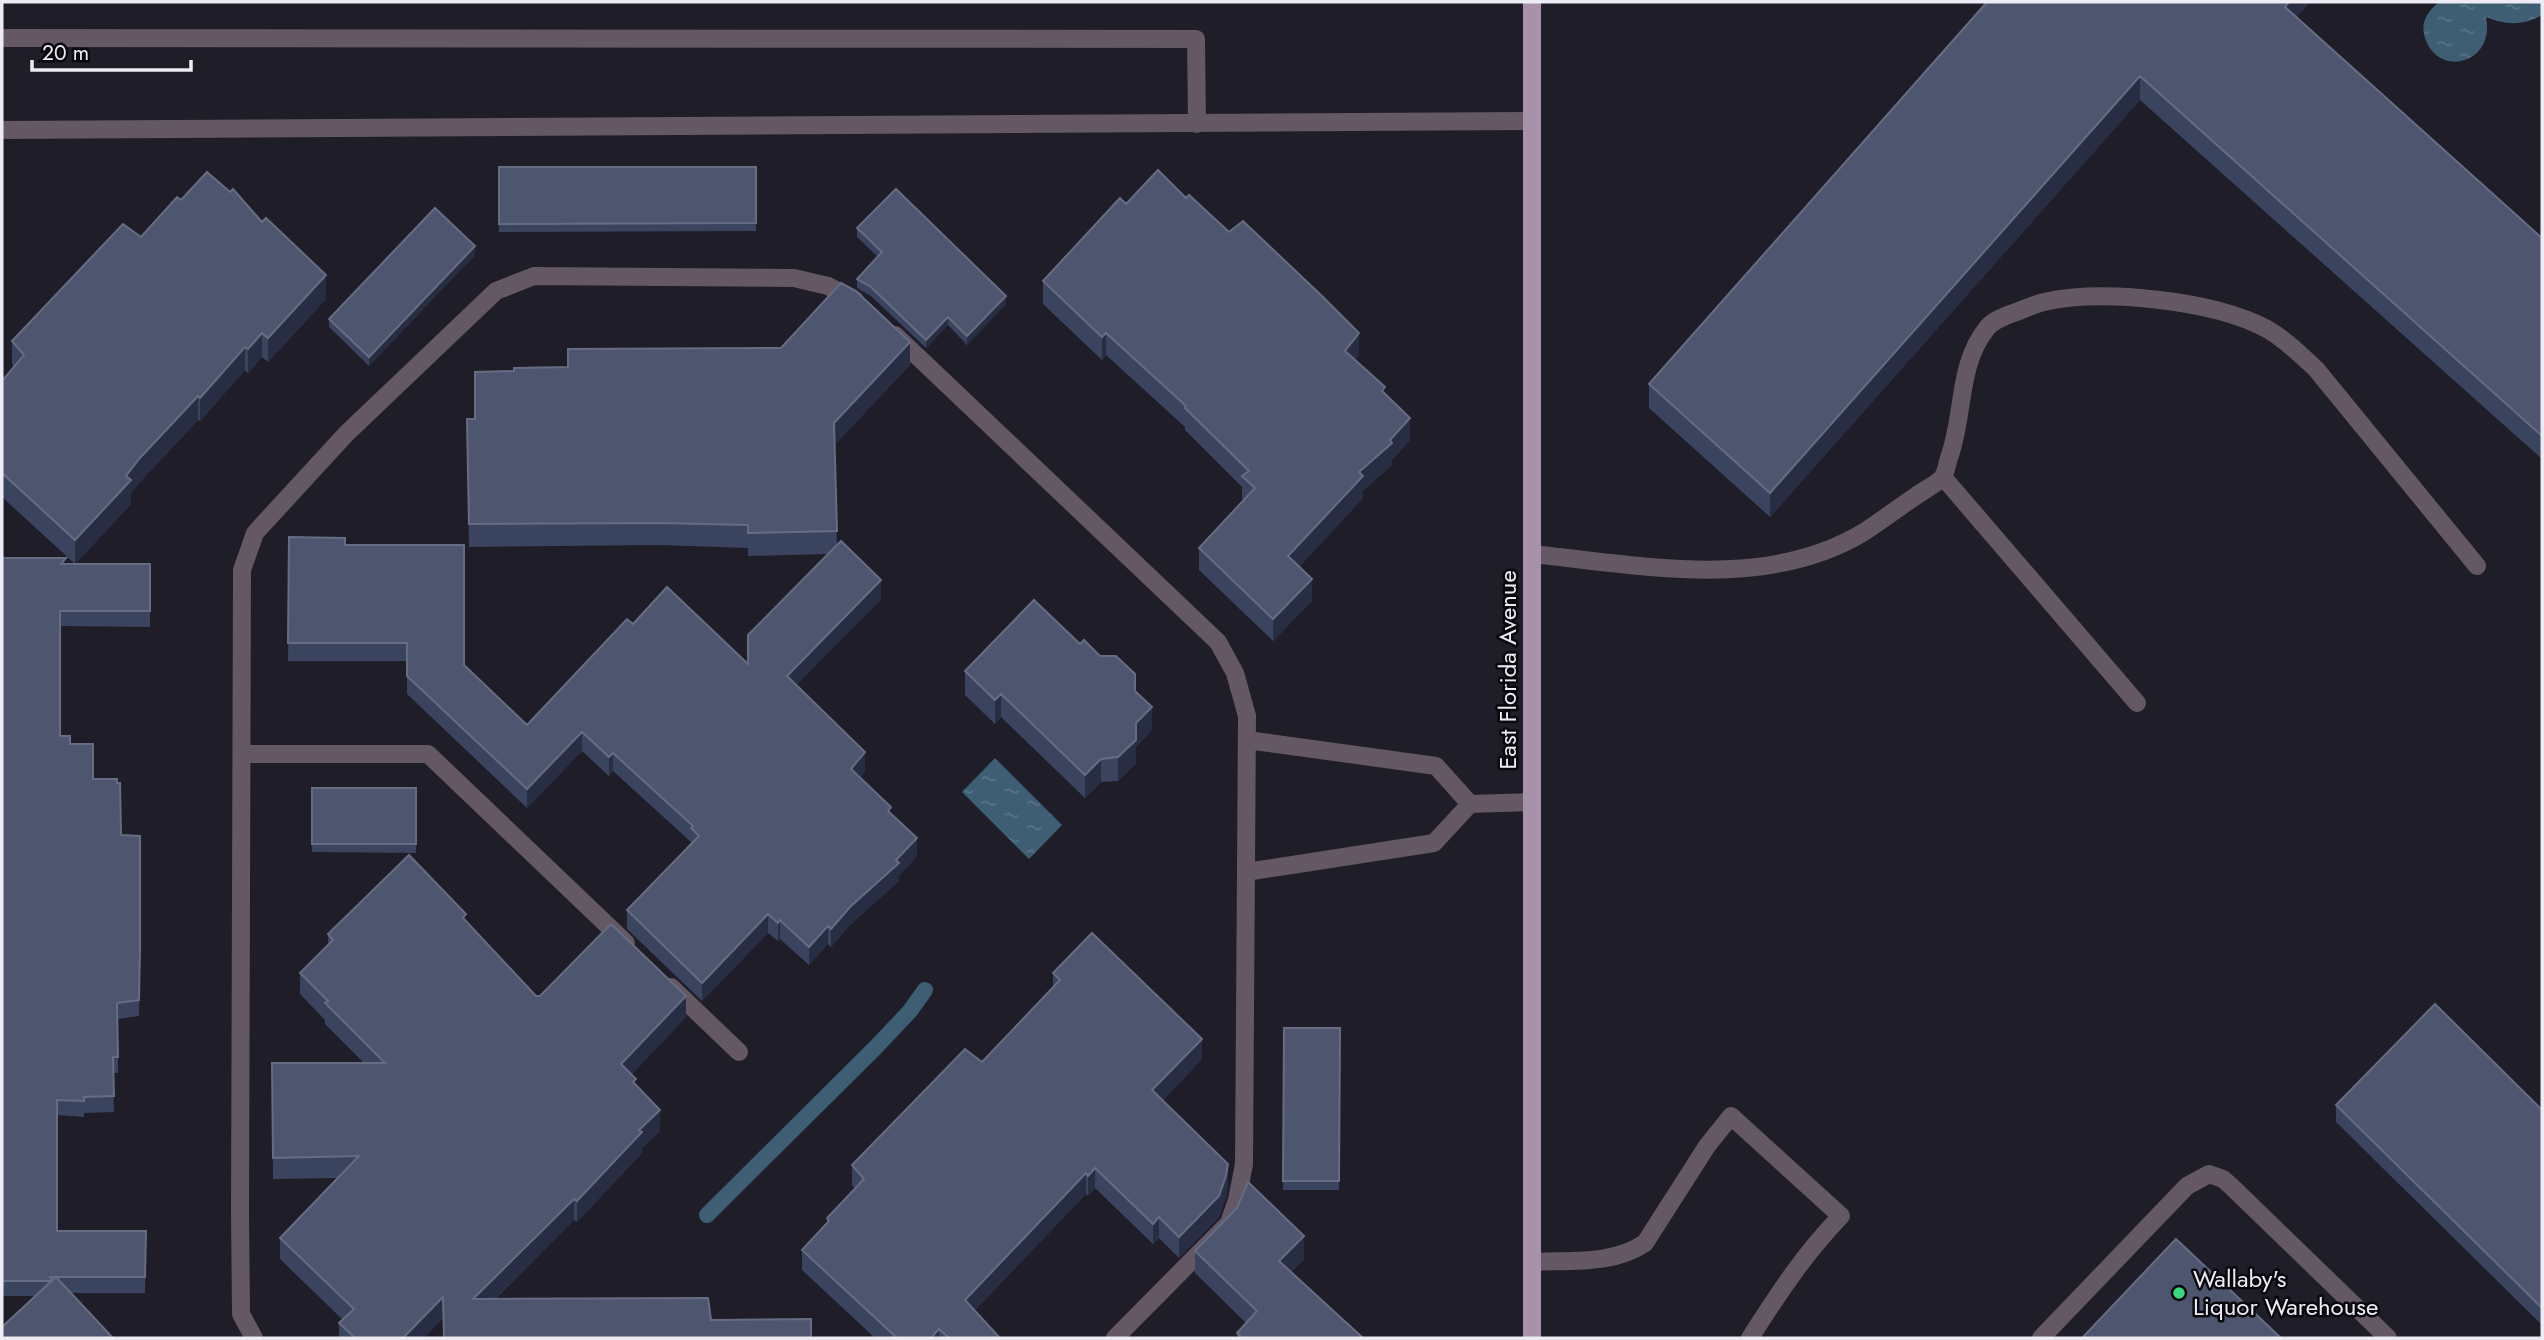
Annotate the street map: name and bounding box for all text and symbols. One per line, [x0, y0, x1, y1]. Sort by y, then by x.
scale bar [32, 28, 191, 72]
text: 20 m [42, 38, 89, 68]
street label: East Florida Avenue [1490, 570, 1525, 770]
place label: Wallaby's Liquor Warehouse [2193, 1261, 2378, 1324]
marker: Wallaby's Liquor Warehouse [2171, 1285, 2187, 1301]

